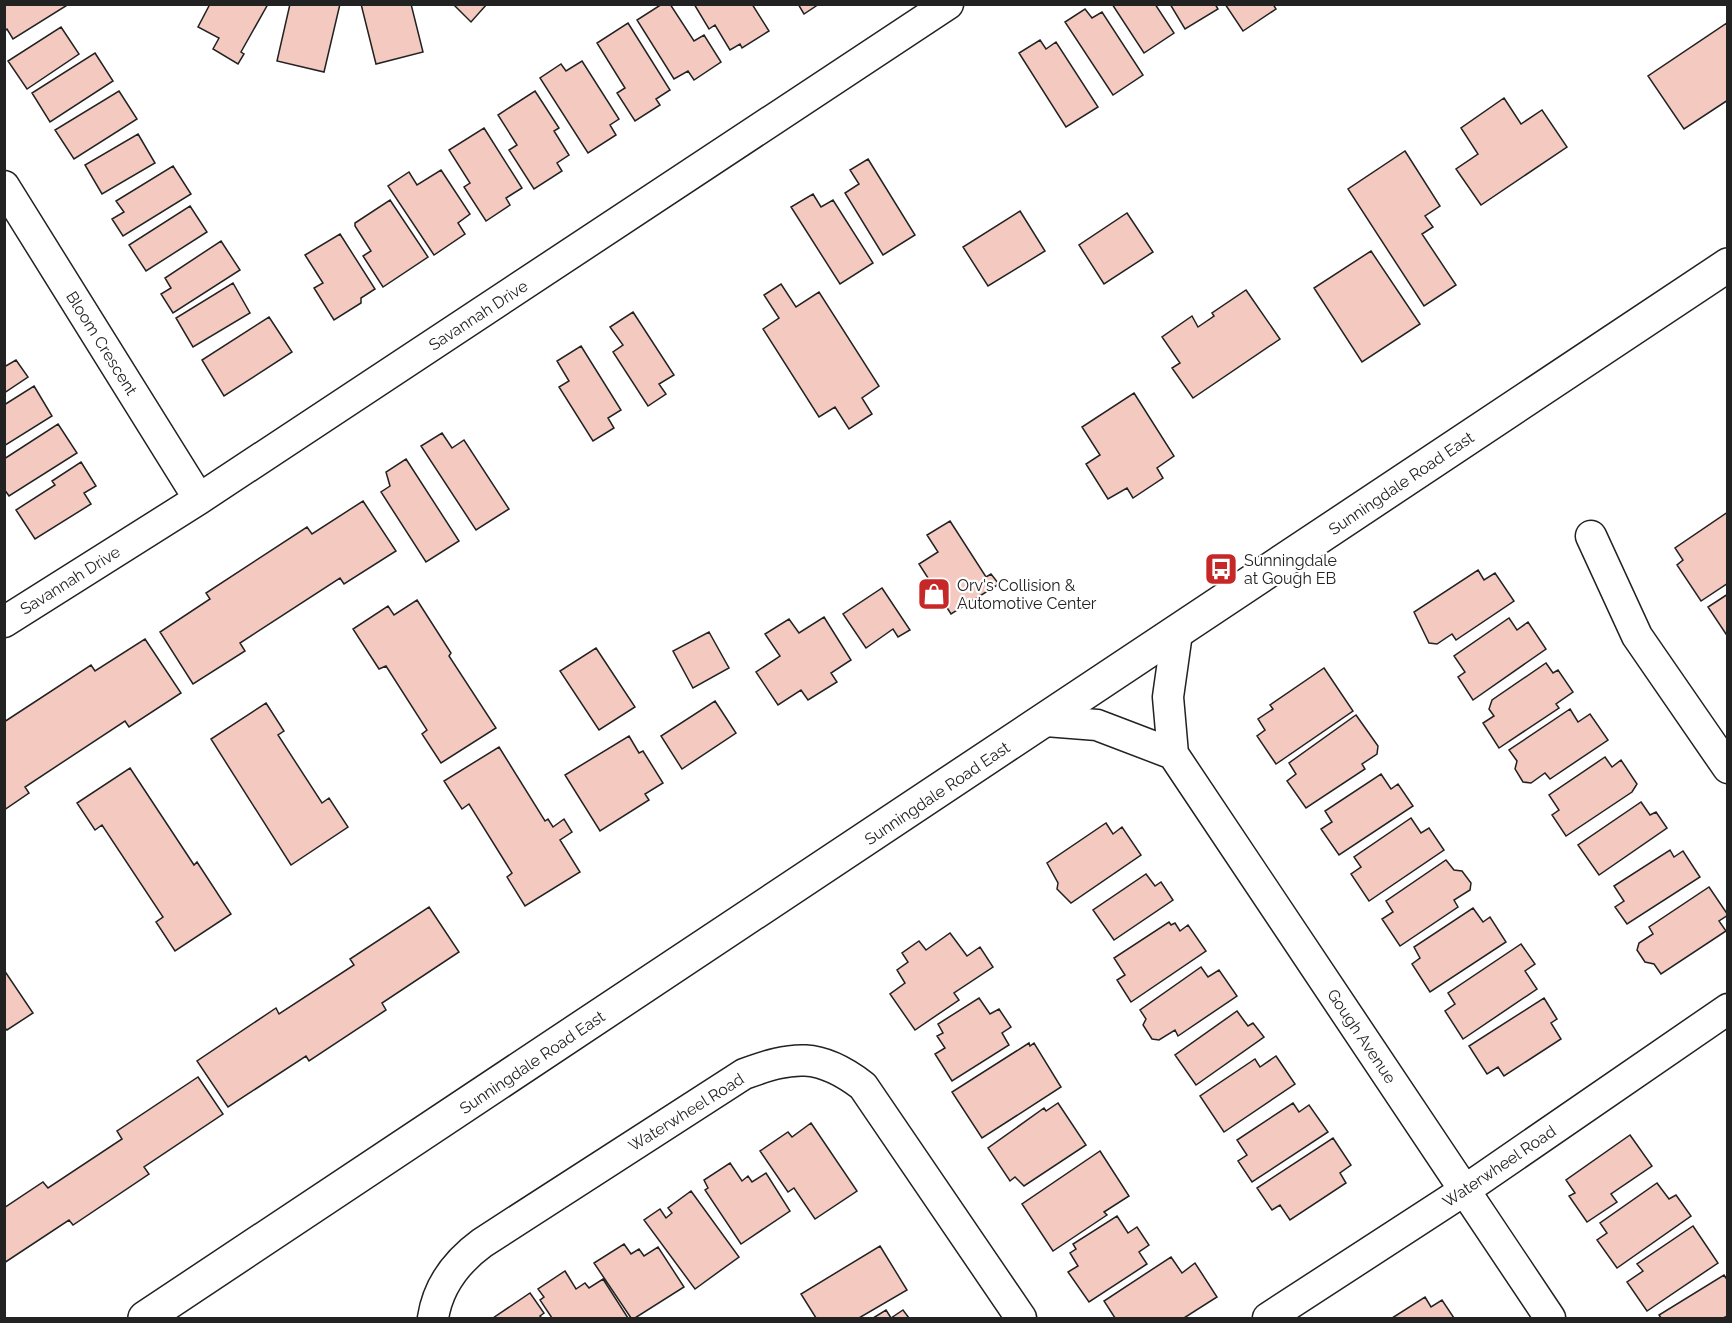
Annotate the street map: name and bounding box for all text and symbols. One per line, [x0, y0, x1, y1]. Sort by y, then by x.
street label: Savannah Drive [425, 276, 531, 354]
street label: Bloom Crescent [62, 288, 141, 399]
street label: Sunningdale Road East [1325, 427, 1478, 539]
street label: Savannah Drive [17, 542, 124, 619]
bus stop icon: Sunningdale at Gough EB [1203, 551, 1239, 587]
place label: Sunningdale at Gough EB [1244, 551, 1337, 588]
shop icon: Orv's Collision & Automotive Center [916, 576, 952, 612]
place label: Orv's Collision & Automotive Center [957, 576, 1097, 613]
street label: Sunningdale Road East [861, 737, 1014, 849]
street label: Gough Avenue [1323, 986, 1400, 1087]
street label: Sunningdale Road East [456, 1006, 609, 1118]
street label: Waterwheel Road [625, 1069, 747, 1156]
street label: Waterwheel Road [1439, 1122, 1559, 1211]

